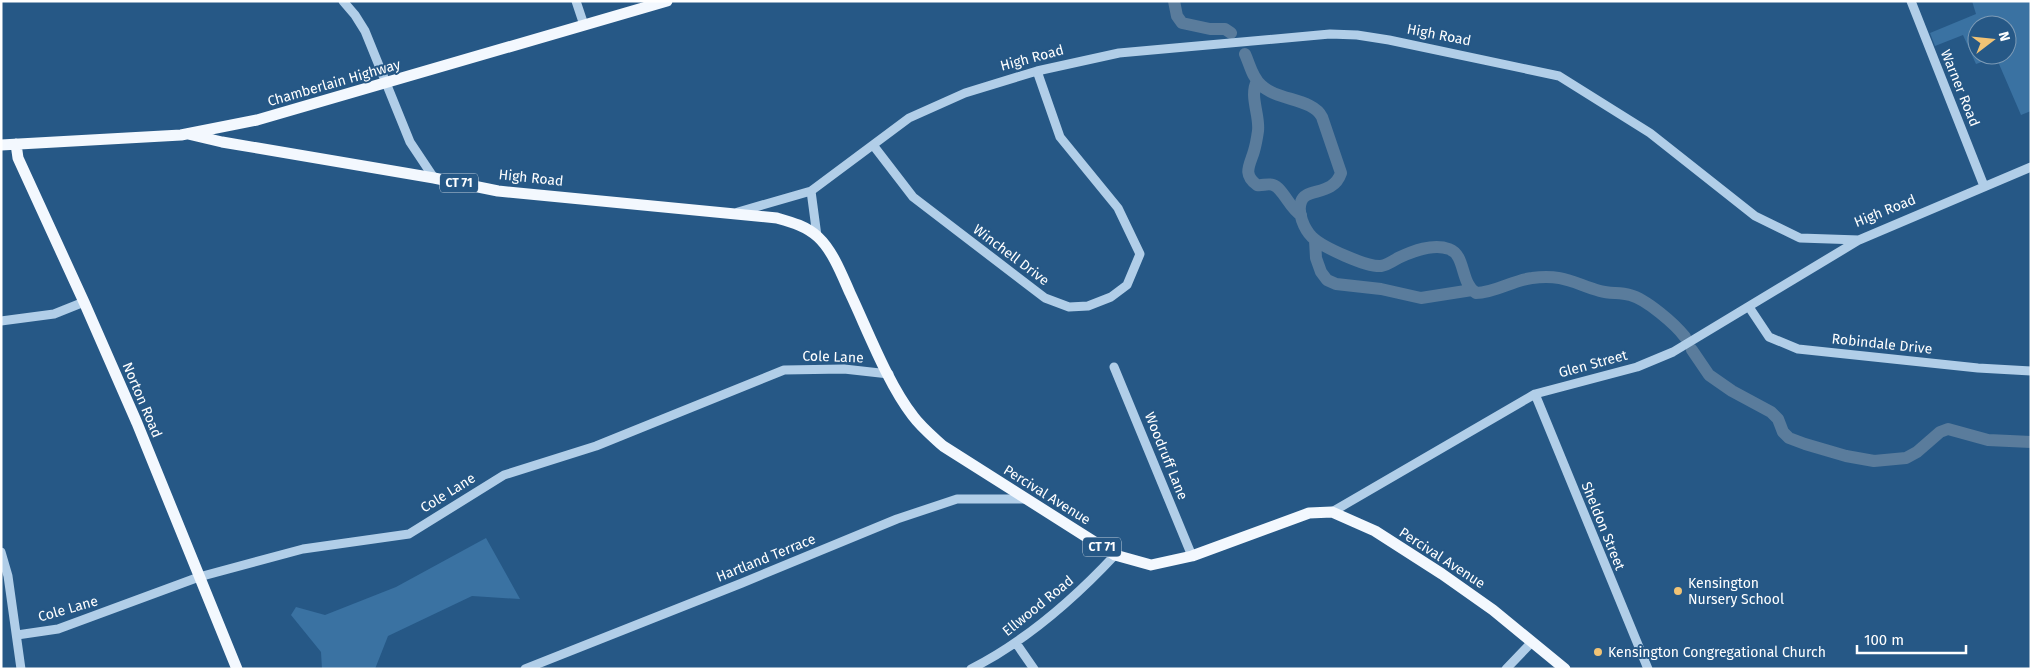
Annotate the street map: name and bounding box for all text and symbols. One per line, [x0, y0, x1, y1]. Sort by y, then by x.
north arrow [1967, 15, 2017, 65]
street label: High Road [1405, 20, 1473, 50]
text: N [1995, 30, 2013, 43]
street label: High Road [998, 41, 1066, 75]
street label: Warner Road [1937, 47, 1983, 129]
street label: Chamberlain Highway [266, 56, 403, 110]
street label: High Road [498, 166, 564, 190]
road number: CT 71 [440, 174, 478, 192]
street label: High Road [1852, 191, 1918, 231]
street label: Winchell Drive [970, 221, 1052, 289]
street label: Robindale Drive [1831, 330, 1933, 358]
street label: Glen Street [1557, 346, 1630, 381]
street label: Cole Lane [802, 347, 864, 367]
street label: Norton Road [118, 360, 166, 440]
street label: Woodruff Lane [1141, 410, 1191, 502]
street label: Percival Avenue [1000, 461, 1094, 529]
street label: Cole Lane [417, 470, 479, 516]
street label: Sheldon Street [1578, 479, 1629, 574]
street label: Percival Avenue [1396, 524, 1488, 592]
street label: Hartland Terrace [714, 530, 818, 586]
road number: CT 71 [1083, 538, 1121, 556]
street label: Ellwood Road [999, 572, 1077, 640]
place label: Kensington Nursery School [1688, 575, 1784, 608]
marker: Kensington Nursery School [1672, 585, 1684, 597]
street label: Cole Lane [36, 592, 100, 626]
scale bar [1857, 622, 1966, 654]
text: 100 m [1864, 631, 1904, 649]
place label: Kensington Congregational Church [1608, 644, 1826, 661]
marker: Kensington Congregational Church [1592, 646, 1604, 658]

